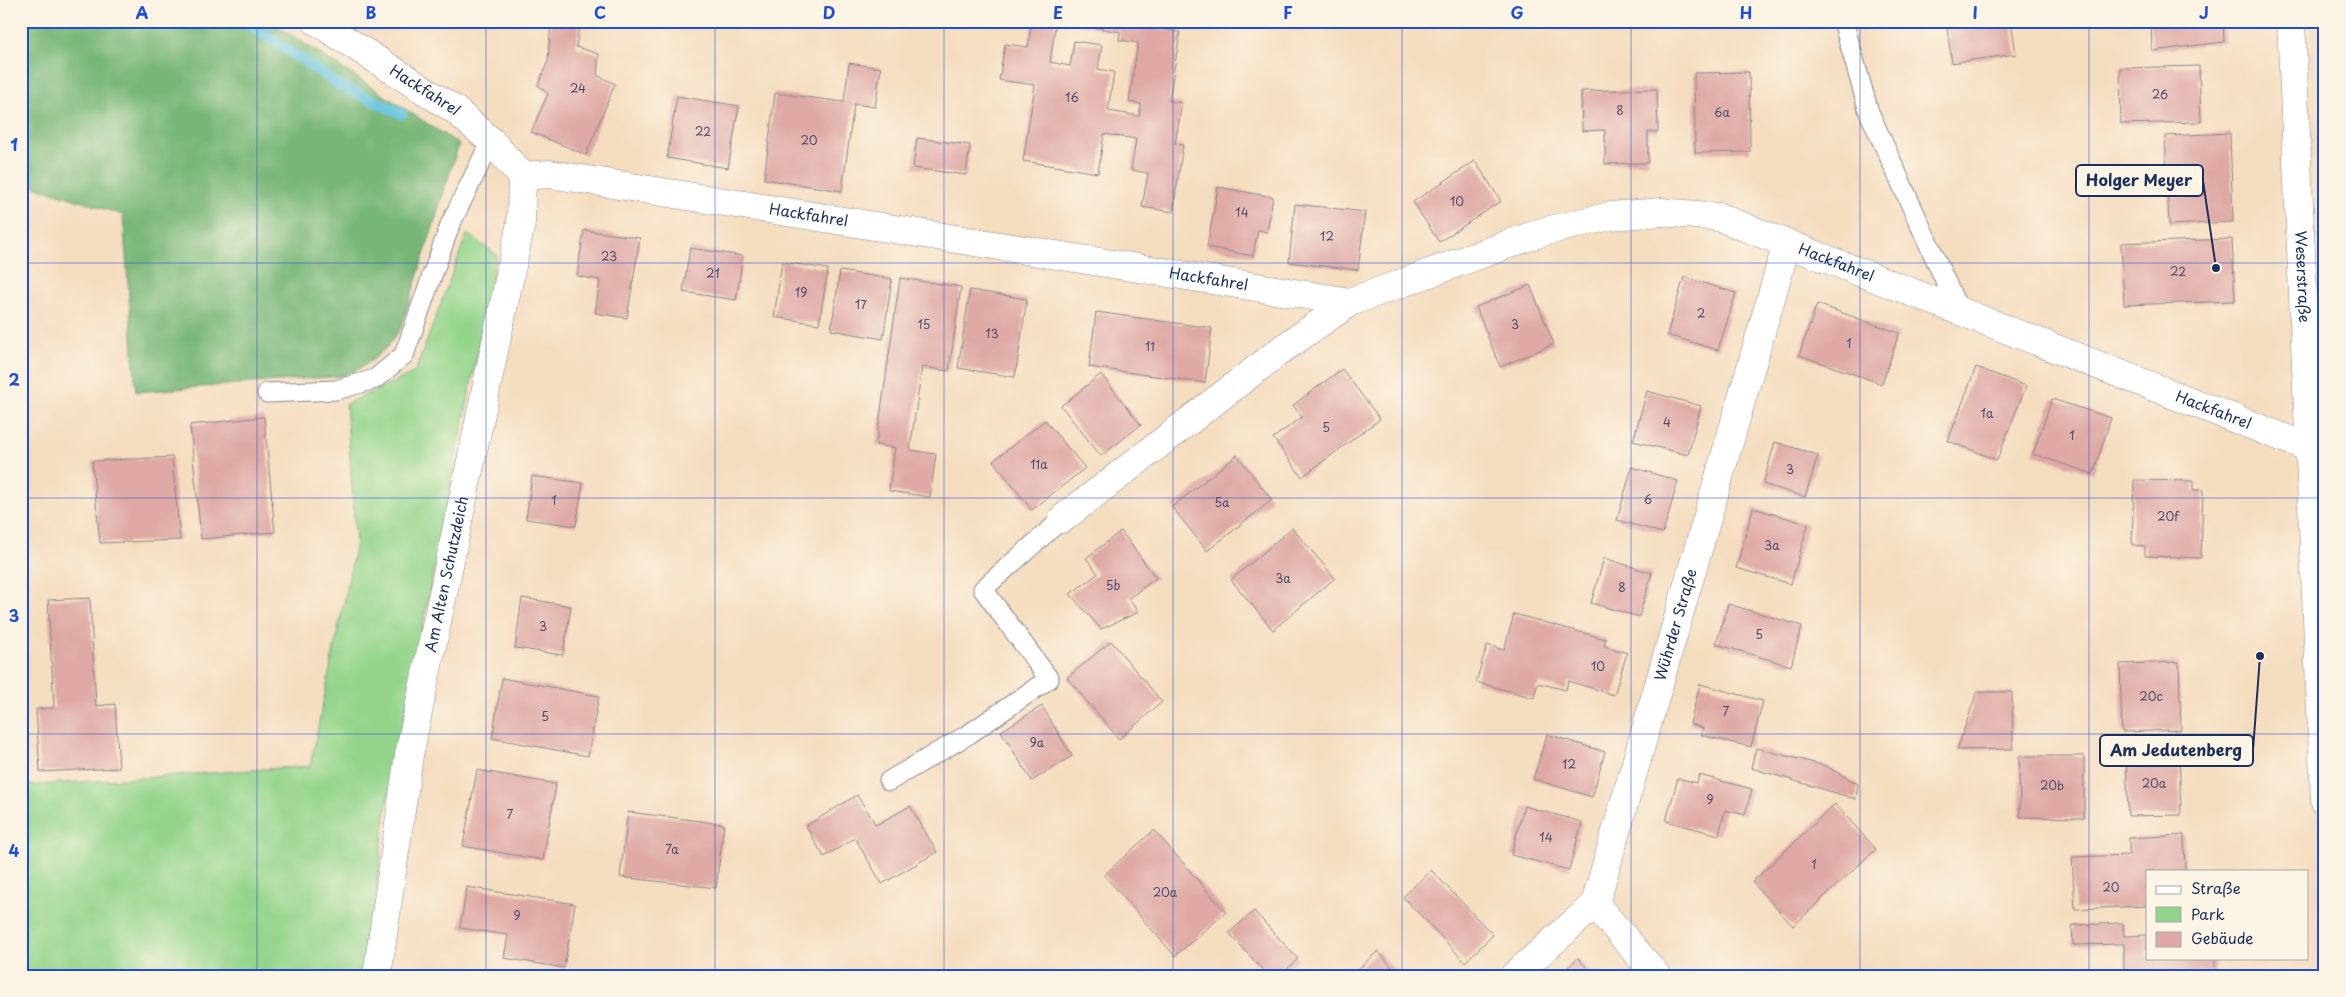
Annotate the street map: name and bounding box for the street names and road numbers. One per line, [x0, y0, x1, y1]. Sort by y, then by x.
street label: Hackfahrel [386, 58, 466, 120]
street label: Hackfahrel [768, 196, 850, 232]
street label: Weserstraße [2290, 230, 2317, 323]
street label: Hackfahrel [1795, 236, 1878, 287]
street label: Hackfahrel [1168, 260, 1250, 296]
street label: Hackfahrel [2173, 384, 2255, 434]
street label: Am Alten Schutzdeich [418, 494, 473, 654]
street label: Wührder Straße [1647, 566, 1702, 683]

